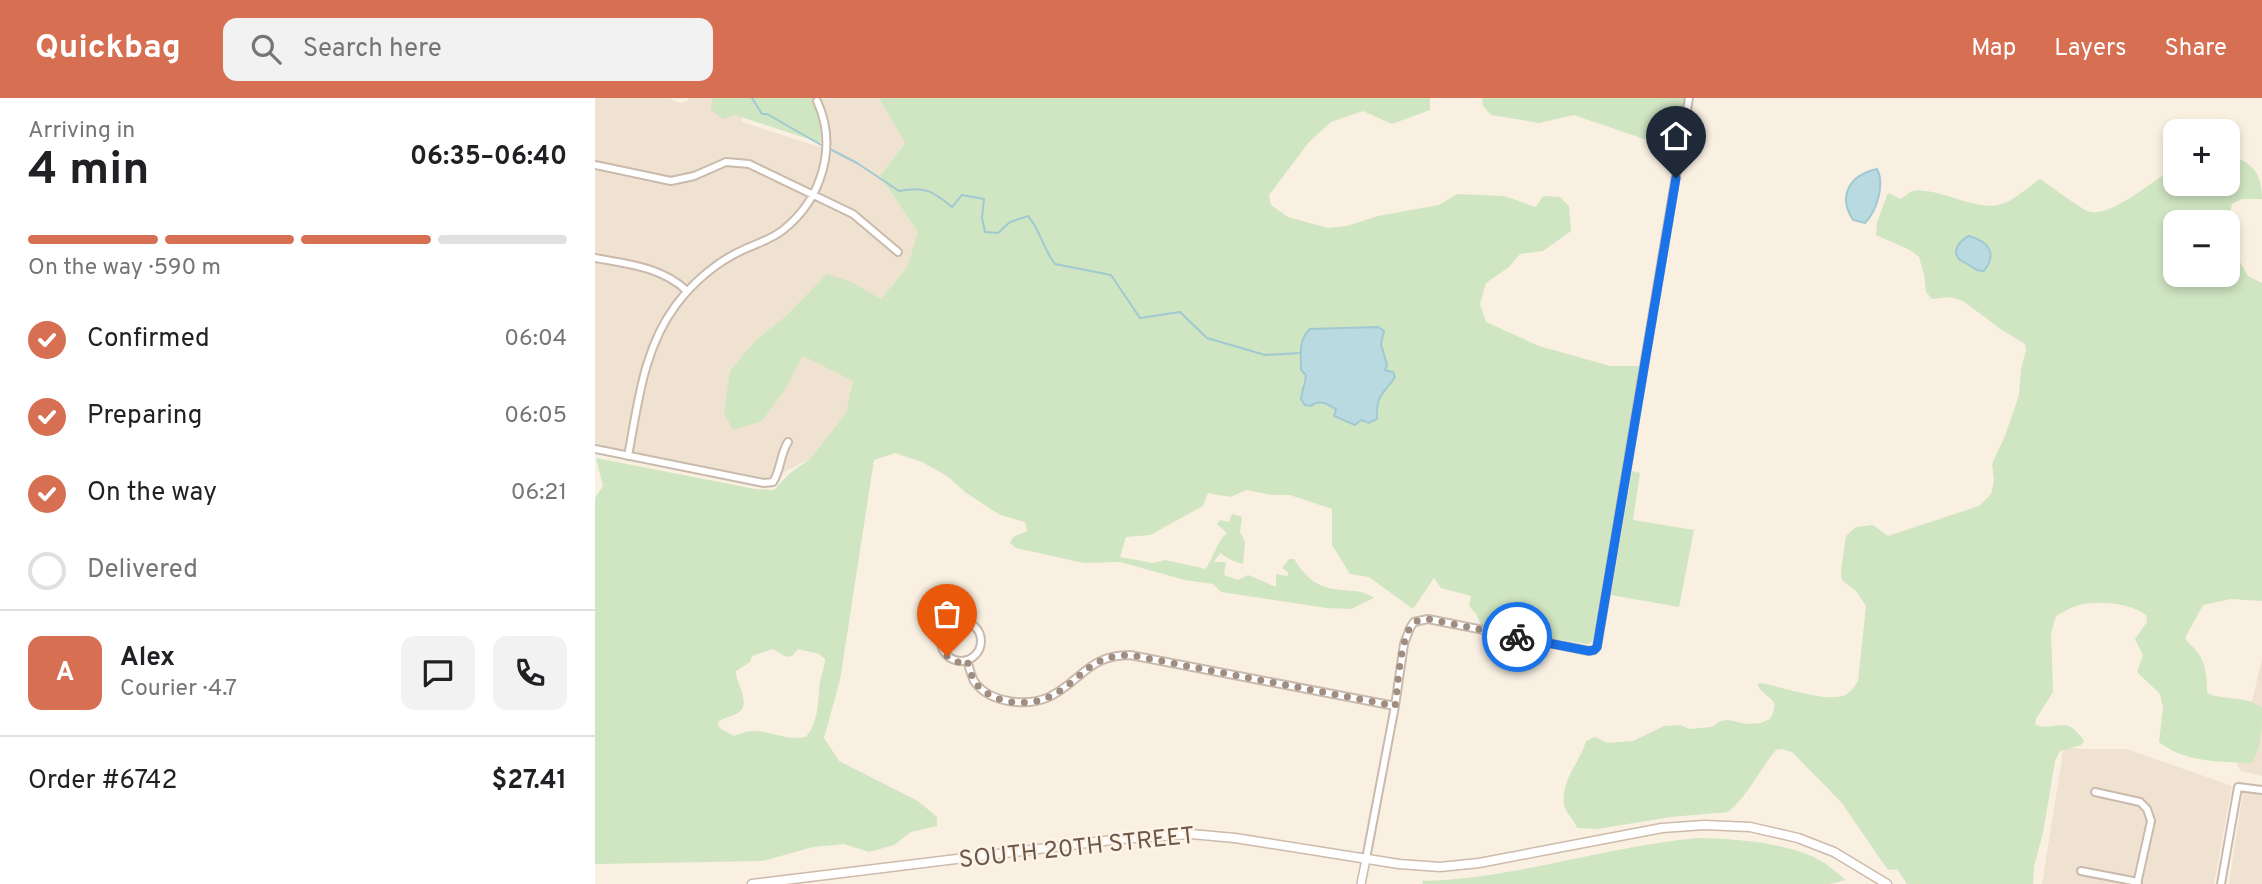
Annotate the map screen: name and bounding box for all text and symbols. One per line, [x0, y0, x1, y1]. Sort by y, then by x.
search box [223, 18, 713, 81]
text: Quickbag [35, 28, 181, 70]
icon: search [247, 30, 285, 68]
text: Search here [303, 33, 442, 66]
text: Map [1971, 34, 2016, 64]
text: Layers [2054, 34, 2126, 64]
text: Share [2164, 34, 2227, 64]
pin [1646, 106, 1706, 178]
text: Arriving in [28, 117, 135, 146]
icon: home [1657, 117, 1695, 155]
map controls [2163, 119, 2240, 287]
button: + [2163, 119, 2240, 196]
text: 06:35–06:40 [410, 141, 567, 174]
text: 4 min [28, 142, 150, 201]
button: − [2163, 210, 2240, 287]
text: On the way · 590 m [28, 254, 221, 283]
icon: check [28, 321, 66, 359]
text: Confirmed [87, 323, 210, 356]
text: 06:04 [504, 325, 567, 354]
icon: check [28, 398, 66, 436]
text: Preparing [87, 400, 202, 433]
text: 06:05 [504, 402, 567, 431]
icon: check [28, 475, 66, 513]
text: On the way [87, 477, 217, 510]
text: 06:21 [511, 479, 567, 508]
text: Delivered [87, 554, 198, 587]
pin [917, 584, 977, 656]
icon: bag [928, 595, 966, 633]
courier [1482, 602, 1552, 672]
icon: bike [1498, 618, 1536, 656]
button: chat [401, 636, 475, 710]
button: phone [493, 636, 567, 710]
text: Alex [120, 642, 175, 675]
text: A [56, 657, 74, 690]
text: Courier · 4.7 [120, 675, 237, 704]
text: Order #6742 [28, 765, 177, 798]
text: $27.41 [492, 765, 567, 798]
street label: SOUTH 20TH STREET [958, 822, 1196, 876]

